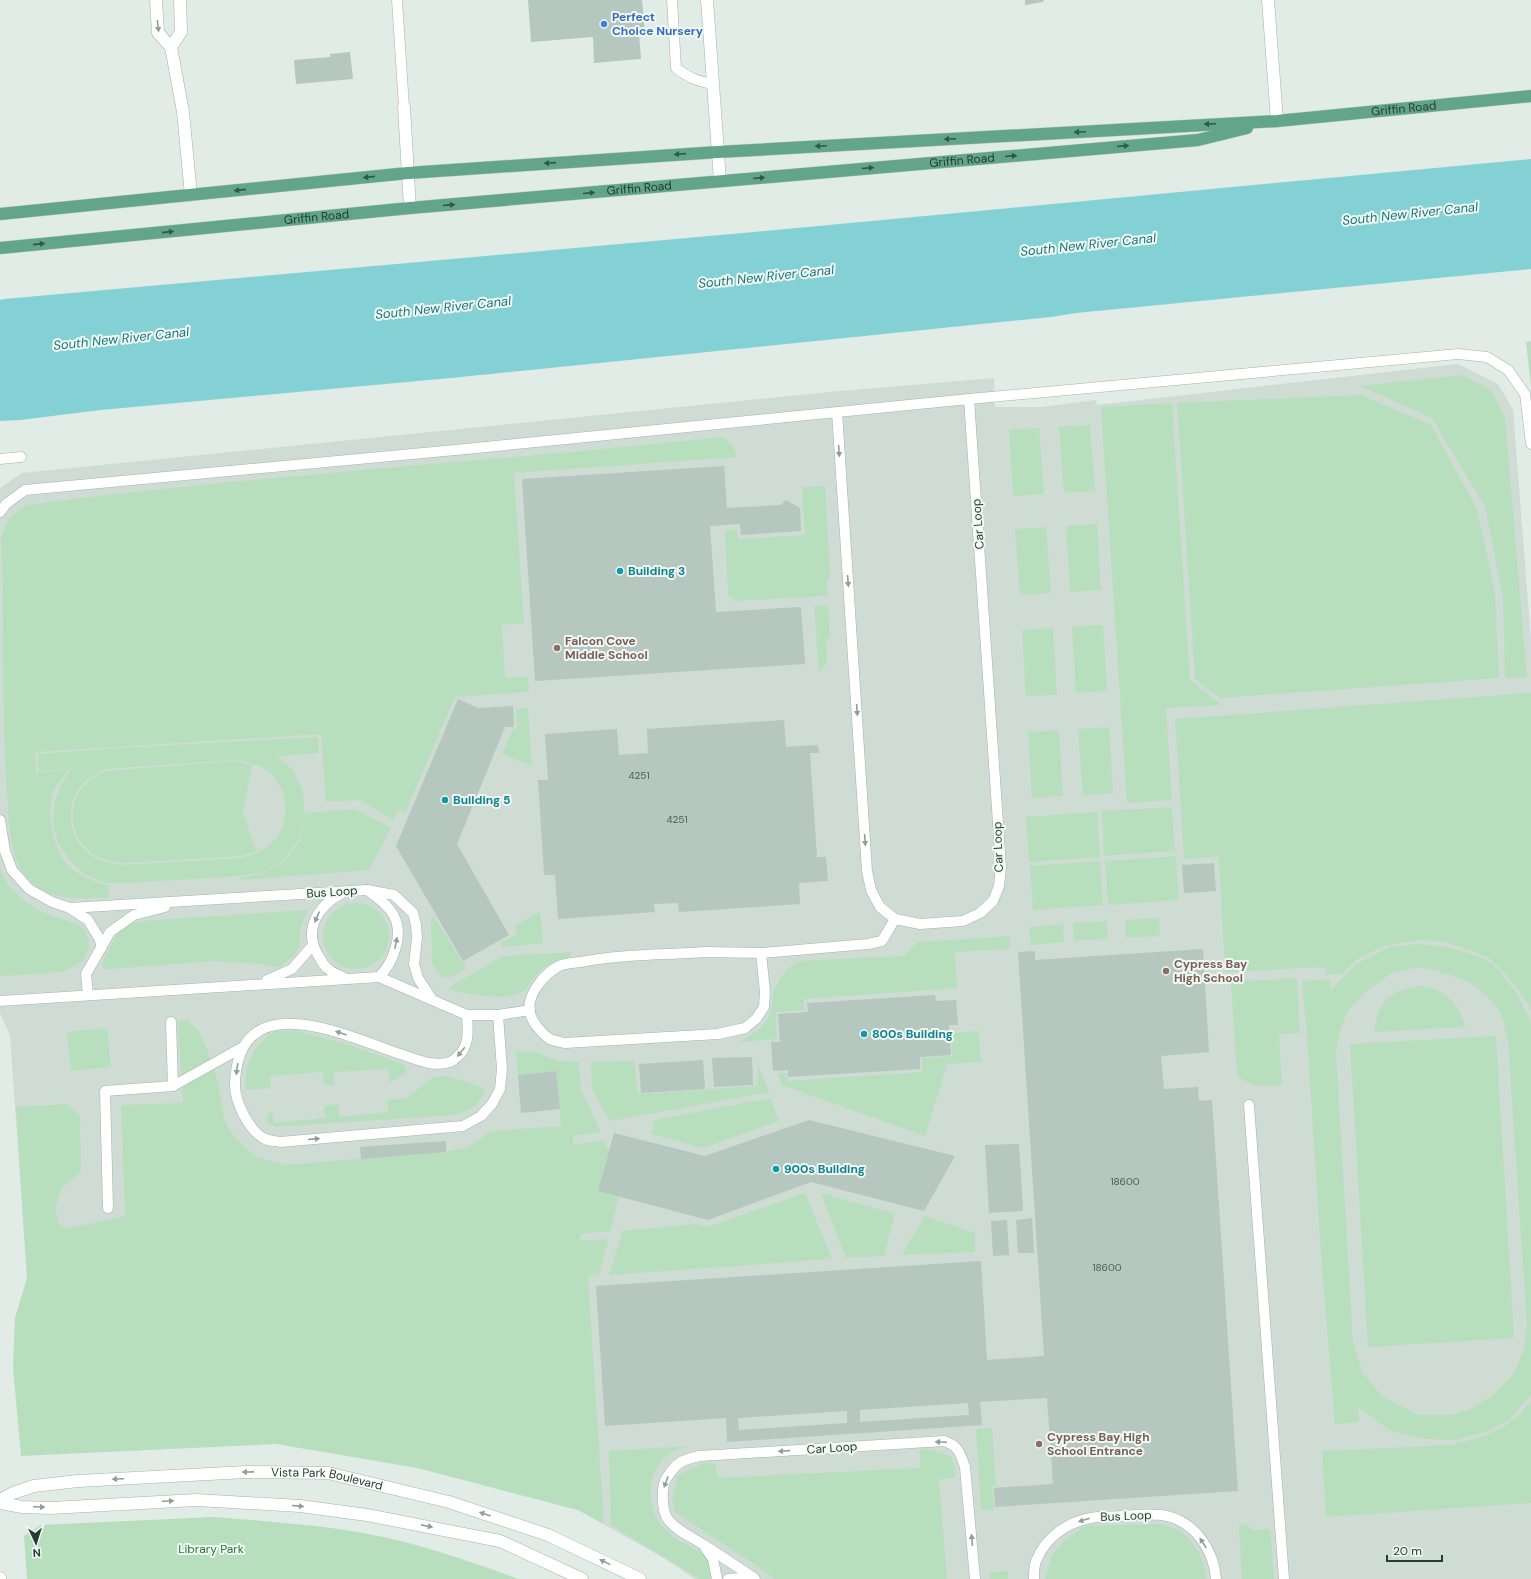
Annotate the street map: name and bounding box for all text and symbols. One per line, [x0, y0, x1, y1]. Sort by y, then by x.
place label: Perfect Choice Nursery [612, 9, 704, 39]
marker: Perfect Choice Nursery [599, 19, 609, 29]
one-way arrow [154, 20, 161, 32]
street label: Griffin Road [1370, 97, 1437, 120]
one-way arrow [1204, 121, 1216, 128]
one-way arrow [1074, 128, 1086, 135]
one-way arrow [944, 135, 956, 142]
one-way arrow [814, 143, 827, 149]
one-way arrow [1117, 143, 1129, 149]
street label: Griffin Road [929, 150, 995, 171]
one-way arrow [673, 151, 686, 158]
one-way arrow [1005, 152, 1017, 159]
one-way arrow [544, 160, 556, 167]
one-way arrow [862, 165, 874, 172]
one-way arrow [363, 174, 375, 180]
one-way arrow [753, 175, 765, 181]
street label: Griffin Road [606, 177, 672, 199]
one-way arrow [234, 187, 246, 193]
one-way arrow [582, 189, 595, 196]
water label: South New River Canal [1341, 198, 1480, 229]
one-way arrow [442, 201, 455, 208]
street label: Griffin Road [283, 206, 350, 228]
one-way arrow [162, 228, 174, 235]
water label: South New River Canal [1019, 229, 1158, 260]
one-way arrow [33, 241, 45, 248]
water label: South New River Canal [697, 261, 836, 292]
water label: South New River Canal [374, 292, 513, 323]
water label: South New River Canal [52, 323, 191, 354]
one-way arrow [836, 445, 843, 457]
street label: Car Loop [968, 498, 988, 550]
place label: Building 3 [628, 563, 685, 579]
marker: Building 3 [615, 566, 625, 576]
one-way arrow [845, 575, 851, 588]
place label: Falcon Cove Middle School [565, 633, 648, 663]
marker: Falcon Cove Middle School [552, 643, 562, 653]
one-way arrow [853, 704, 860, 716]
house number: 4251 [628, 769, 650, 782]
place label: Building 5 [453, 792, 511, 808]
marker: Building 5 [440, 795, 450, 805]
house number: 4251 [666, 813, 688, 826]
street label: Car Loop [989, 821, 1007, 873]
one-way arrow [862, 834, 869, 846]
street label: Bus Loop [306, 882, 358, 902]
one-way arrow [314, 911, 320, 922]
one-way arrow [393, 937, 399, 949]
place label: Cypress Bay High School [1174, 956, 1248, 986]
marker: Cypress Bay High School [1161, 966, 1171, 976]
place label: 800s Building [872, 1026, 953, 1042]
marker: 800s Building [859, 1029, 869, 1039]
one-way arrow [334, 1030, 346, 1036]
one-way arrow [457, 1046, 465, 1057]
one-way arrow [234, 1063, 240, 1075]
one-way arrow [308, 1135, 320, 1142]
place label: 900s Building [784, 1161, 865, 1177]
marker: 900s Building [771, 1164, 781, 1174]
house number: 18600 [1110, 1175, 1140, 1188]
house number: 18600 [1092, 1261, 1122, 1274]
place label: Cypress Bay High School Entrance [1047, 1429, 1150, 1459]
street label: Car Loop [806, 1438, 858, 1458]
one-way arrow [935, 1438, 947, 1445]
marker: Cypress Bay High School Entrance [1034, 1439, 1044, 1449]
one-way arrow [777, 1448, 790, 1454]
street label: Vista Park Boulevard [271, 1464, 384, 1494]
one-way arrow [241, 1469, 254, 1475]
one-way arrow [112, 1476, 124, 1483]
one-way arrow [662, 1476, 668, 1488]
one-way arrow [162, 1498, 175, 1504]
one-way arrow [292, 1503, 304, 1510]
one-way arrow [33, 1504, 46, 1510]
street label: Bus Loop [1100, 1507, 1152, 1525]
one-way arrow [479, 1511, 491, 1517]
one-way arrow [1078, 1517, 1090, 1523]
north arrow [16, 1523, 56, 1563]
one-way arrow [420, 1524, 433, 1530]
one-way arrow [969, 1534, 975, 1546]
one-way arrow [1200, 1537, 1207, 1549]
scale bar [1387, 1537, 1442, 1563]
park label: Library Park [178, 1541, 244, 1557]
text: 20 m [1393, 1543, 1422, 1559]
text: N [32, 1546, 41, 1560]
one-way arrow [600, 1559, 611, 1565]

